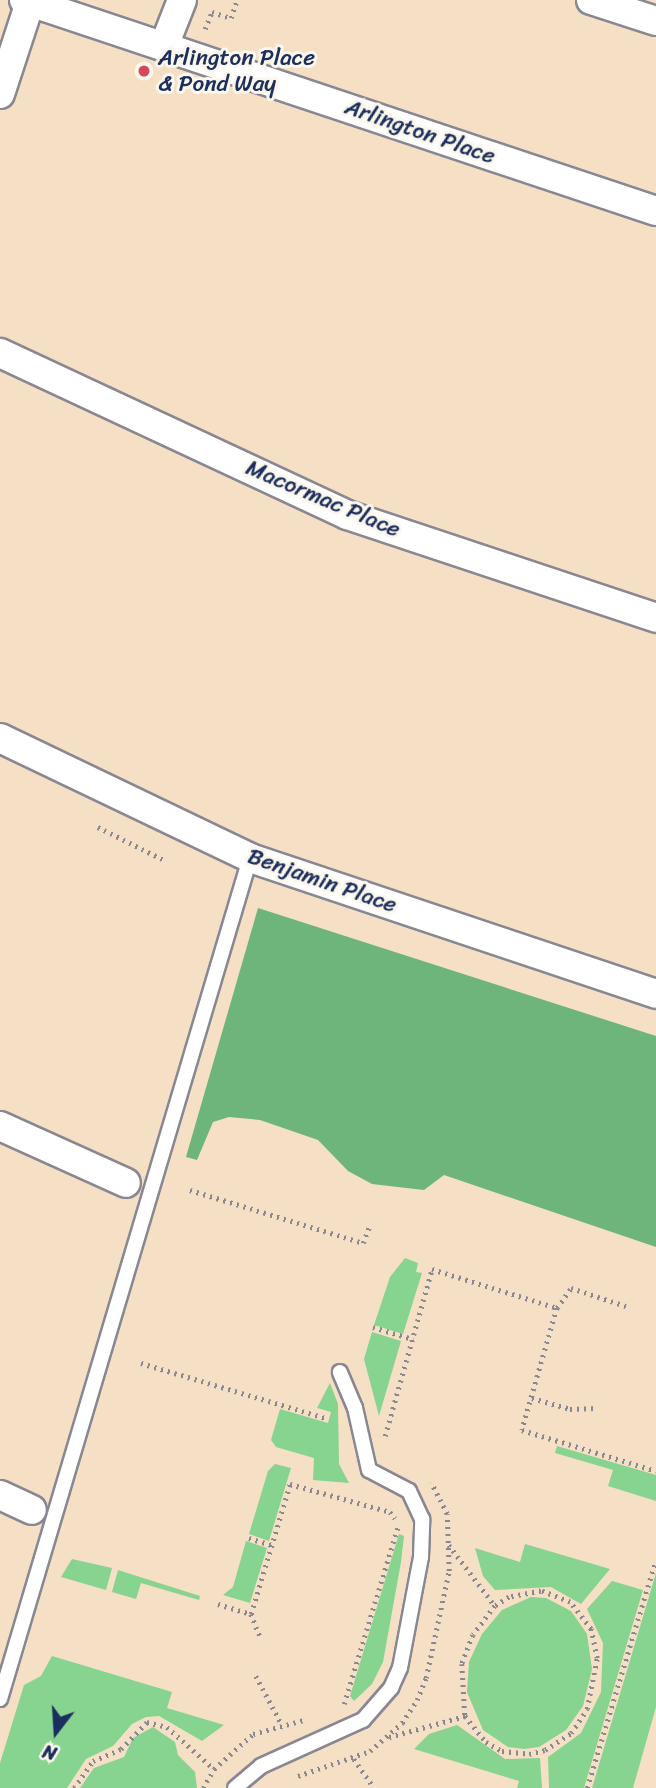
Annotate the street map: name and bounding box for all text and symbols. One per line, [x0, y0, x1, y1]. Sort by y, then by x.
place label: Arlington Place & Pond Way [158, 44, 315, 98]
marker: Arlington Place & Pond Way [136, 63, 152, 79]
street label: Arlington Place [341, 93, 499, 171]
street label: Macormac Place [242, 454, 404, 544]
street label: Benjamin Place [244, 843, 400, 919]
north arrow [21, 1697, 91, 1767]
text: N [39, 1735, 61, 1770]

